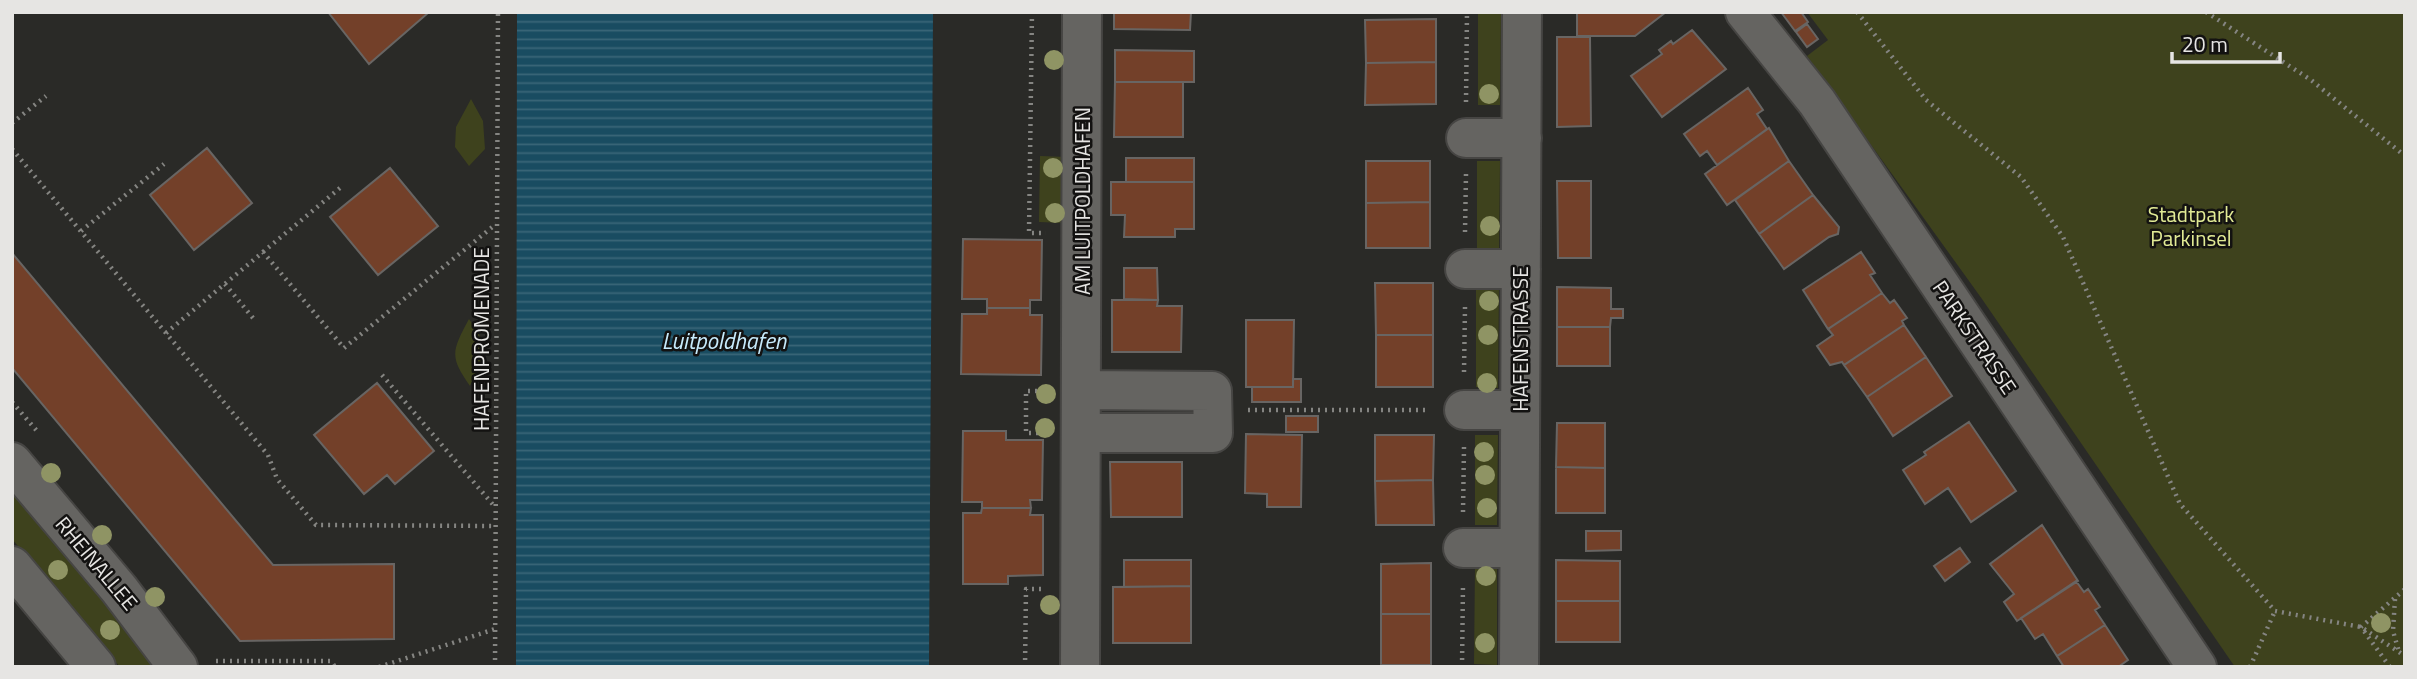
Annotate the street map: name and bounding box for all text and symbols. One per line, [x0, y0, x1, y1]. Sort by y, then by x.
scale bar [2172, 21, 2280, 65]
text: 20 m [2182, 28, 2228, 60]
street label: AM LUITPOLDHAFEN [1066, 107, 1098, 295]
park label: Stadtpark Parkinsel [2148, 198, 2234, 254]
street label: HAFENPROMENADE [465, 247, 497, 431]
street label: HAFENSTRASSE [1504, 266, 1536, 412]
street label: PARKSTRASSE [1925, 274, 2025, 400]
water label: Luitpoldhafen [662, 323, 787, 358]
street label: RHEINALLEE [48, 509, 146, 617]

